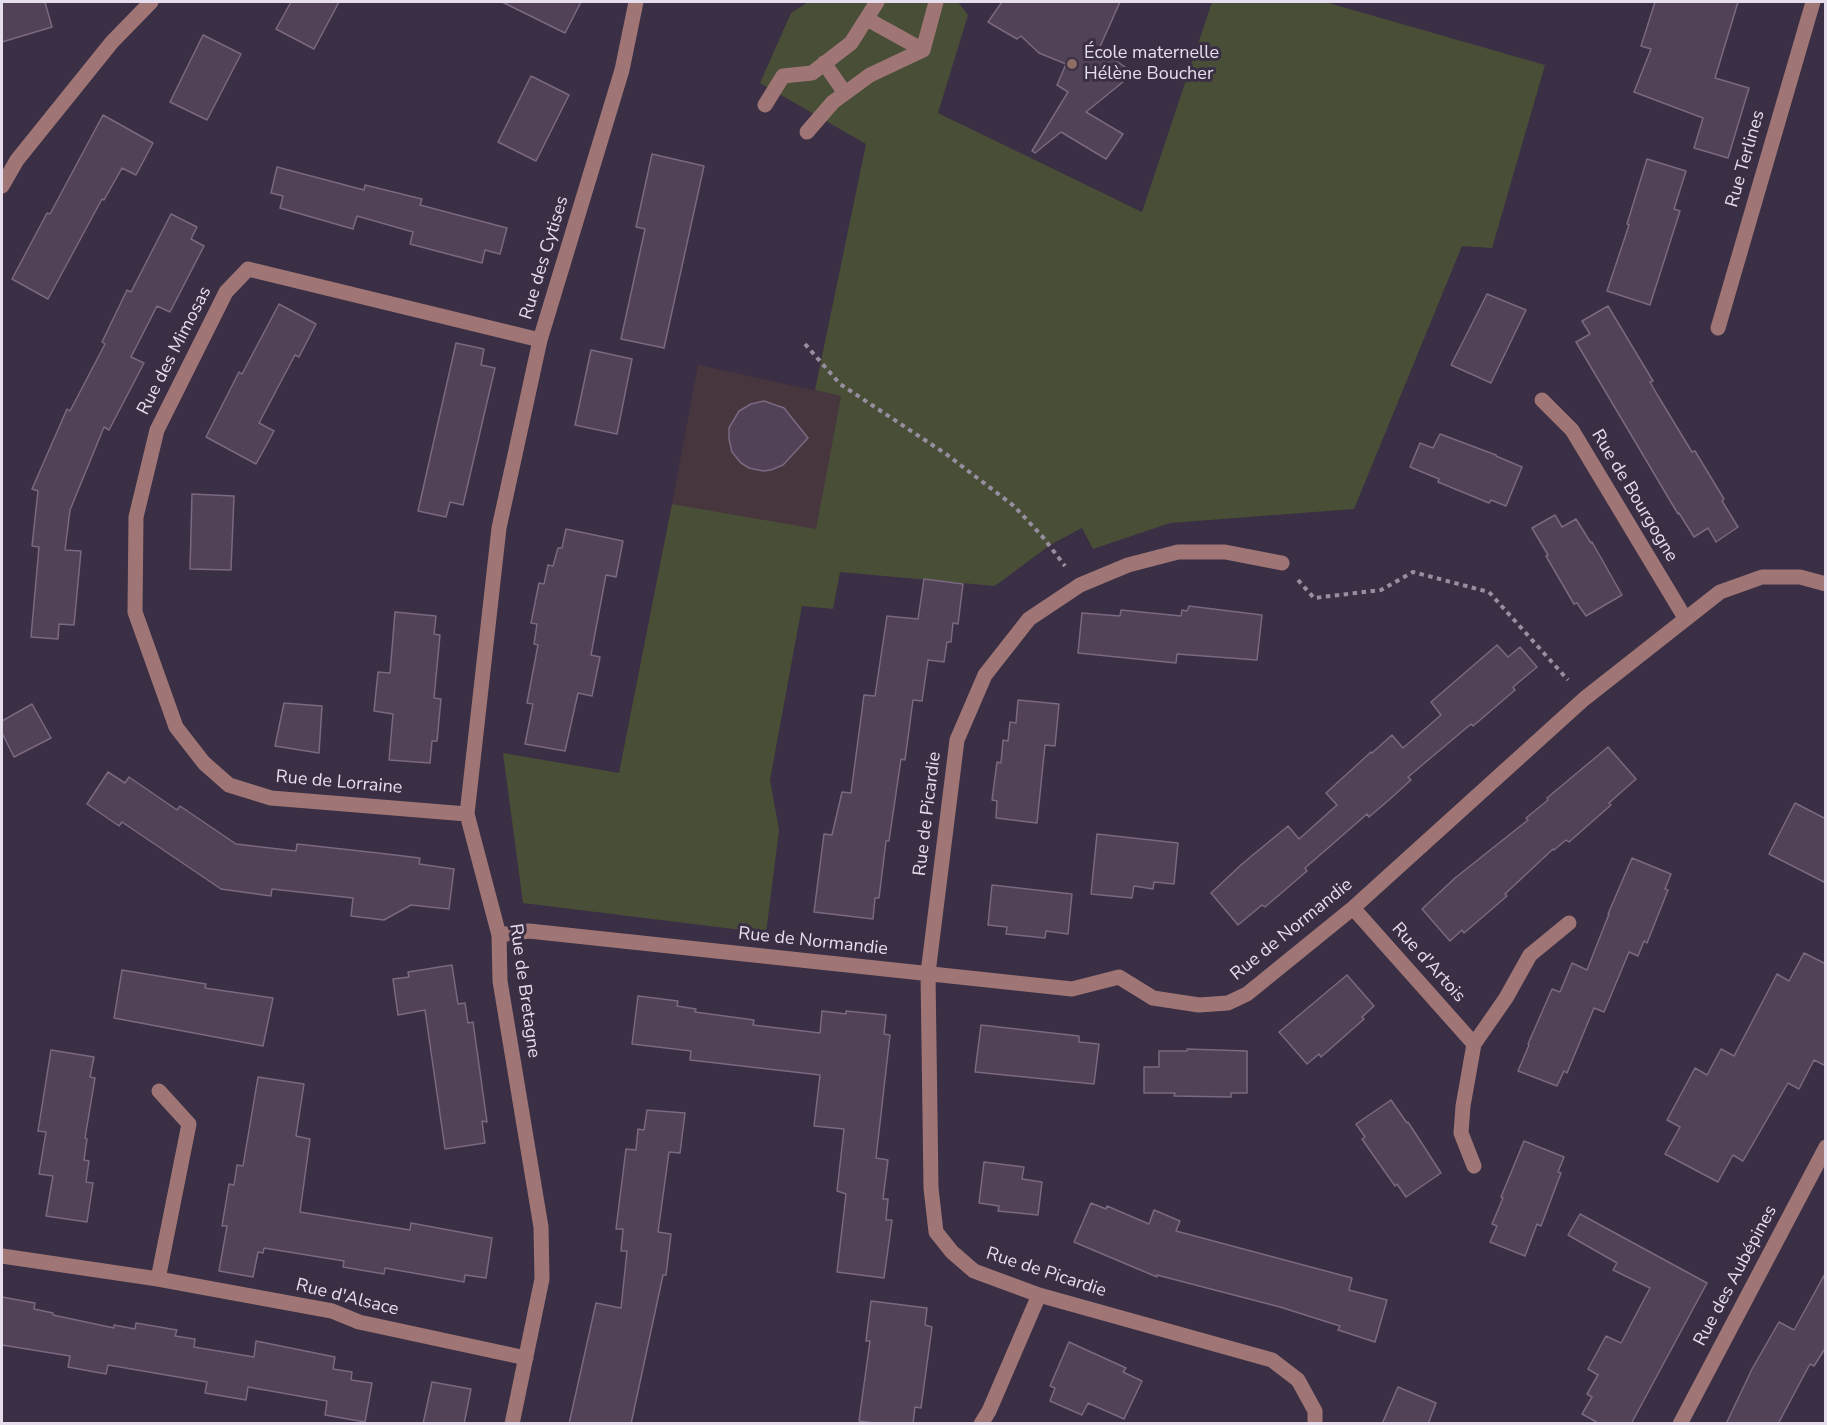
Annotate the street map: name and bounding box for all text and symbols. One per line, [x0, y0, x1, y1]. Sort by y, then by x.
place label: École maternelle Hélène Boucher [1084, 43, 1219, 86]
marker: École maternelle Hélène Boucher [1065, 57, 1079, 71]
street label: Rue Terlines [1722, 108, 1770, 210]
street label: Rue des Cytises [516, 194, 574, 322]
street label: Rue des Mimosas [133, 283, 217, 419]
street label: Rue de Bourgogne [1586, 426, 1682, 566]
street label: Rue de Picardie [910, 751, 946, 877]
street label: Rue de Lorraine [275, 767, 403, 799]
street label: Rue de Normandie [1227, 874, 1357, 986]
street label: Rue d'Artois [1387, 919, 1469, 1007]
street label: Rue de Bretagne [504, 923, 544, 1059]
street label: Rue de Normandie [737, 923, 889, 961]
street label: Rue des Aubépines [1690, 1202, 1782, 1350]
street label: Rue de Picardie [983, 1243, 1109, 1303]
street label: Rue d'Alsace [293, 1275, 401, 1321]

